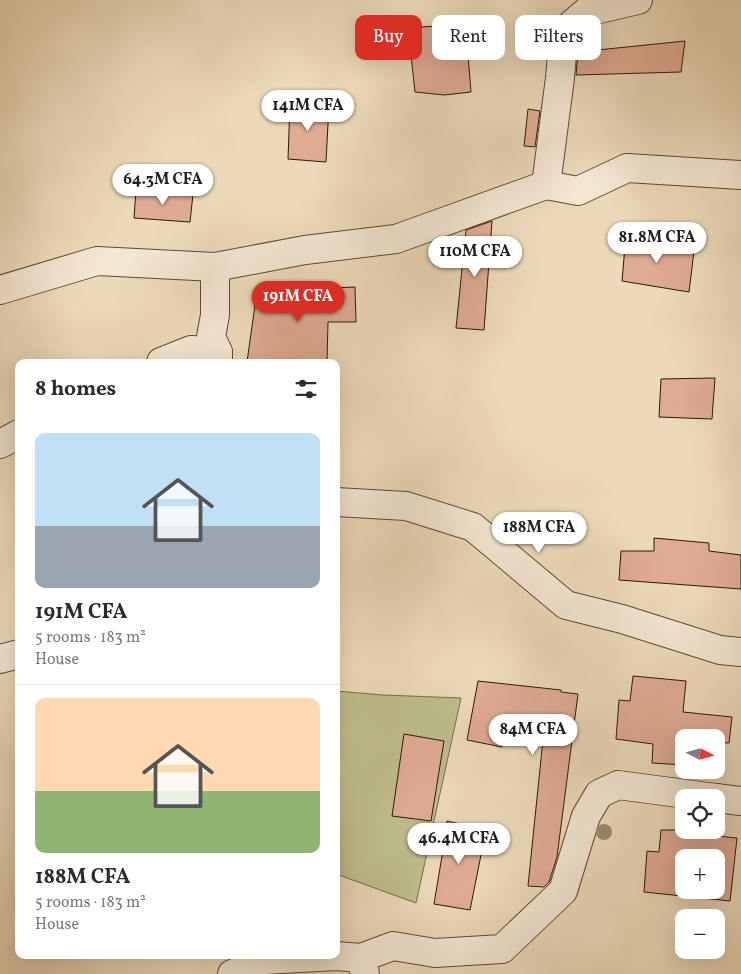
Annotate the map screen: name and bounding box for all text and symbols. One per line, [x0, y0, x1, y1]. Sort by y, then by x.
chip: Buy [355, 15, 422, 60]
chip: Rent [432, 15, 505, 60]
chip: Filters [515, 15, 601, 60]
pin: 141M CFA [256, 90, 360, 132]
text: 141M CFA [272, 95, 344, 117]
pin: 64.3M CFA [106, 164, 220, 206]
text: 64.3M CFA [123, 169, 203, 191]
pin: 81.8M CFA [600, 222, 714, 264]
text: 81.8M CFA [618, 227, 696, 249]
pin: 110M CFA [423, 236, 527, 278]
text: 110M CFA [439, 241, 511, 263]
pin: 191M CFA [246, 280, 350, 323]
text: 191M CFA [263, 286, 333, 308]
text: 8 homes [35, 375, 116, 404]
icon: filters [292, 375, 320, 403]
icon: home [133, 465, 223, 555]
pin: 188M CFA [487, 512, 591, 554]
text: 188M CFA [503, 517, 575, 539]
text: 191M CFA [35, 598, 128, 627]
text: 5 rooms · 183 m² [35, 627, 146, 649]
text: House [35, 649, 79, 671]
pin: 84M CFA [487, 714, 579, 756]
text: 84M CFA [500, 719, 566, 741]
north arrow [675, 729, 725, 779]
map controls [675, 729, 725, 959]
icon: home [133, 731, 223, 821]
button: locate [675, 789, 725, 839]
pin: 46.4M CFA [402, 822, 516, 865]
text: 46.4M CFA [418, 828, 500, 850]
button: + [675, 849, 725, 899]
text: 188M CFA [35, 863, 130, 892]
text: 5 rooms · 183 m² [35, 892, 146, 914]
button: − [675, 909, 725, 959]
text: House [35, 914, 79, 936]

